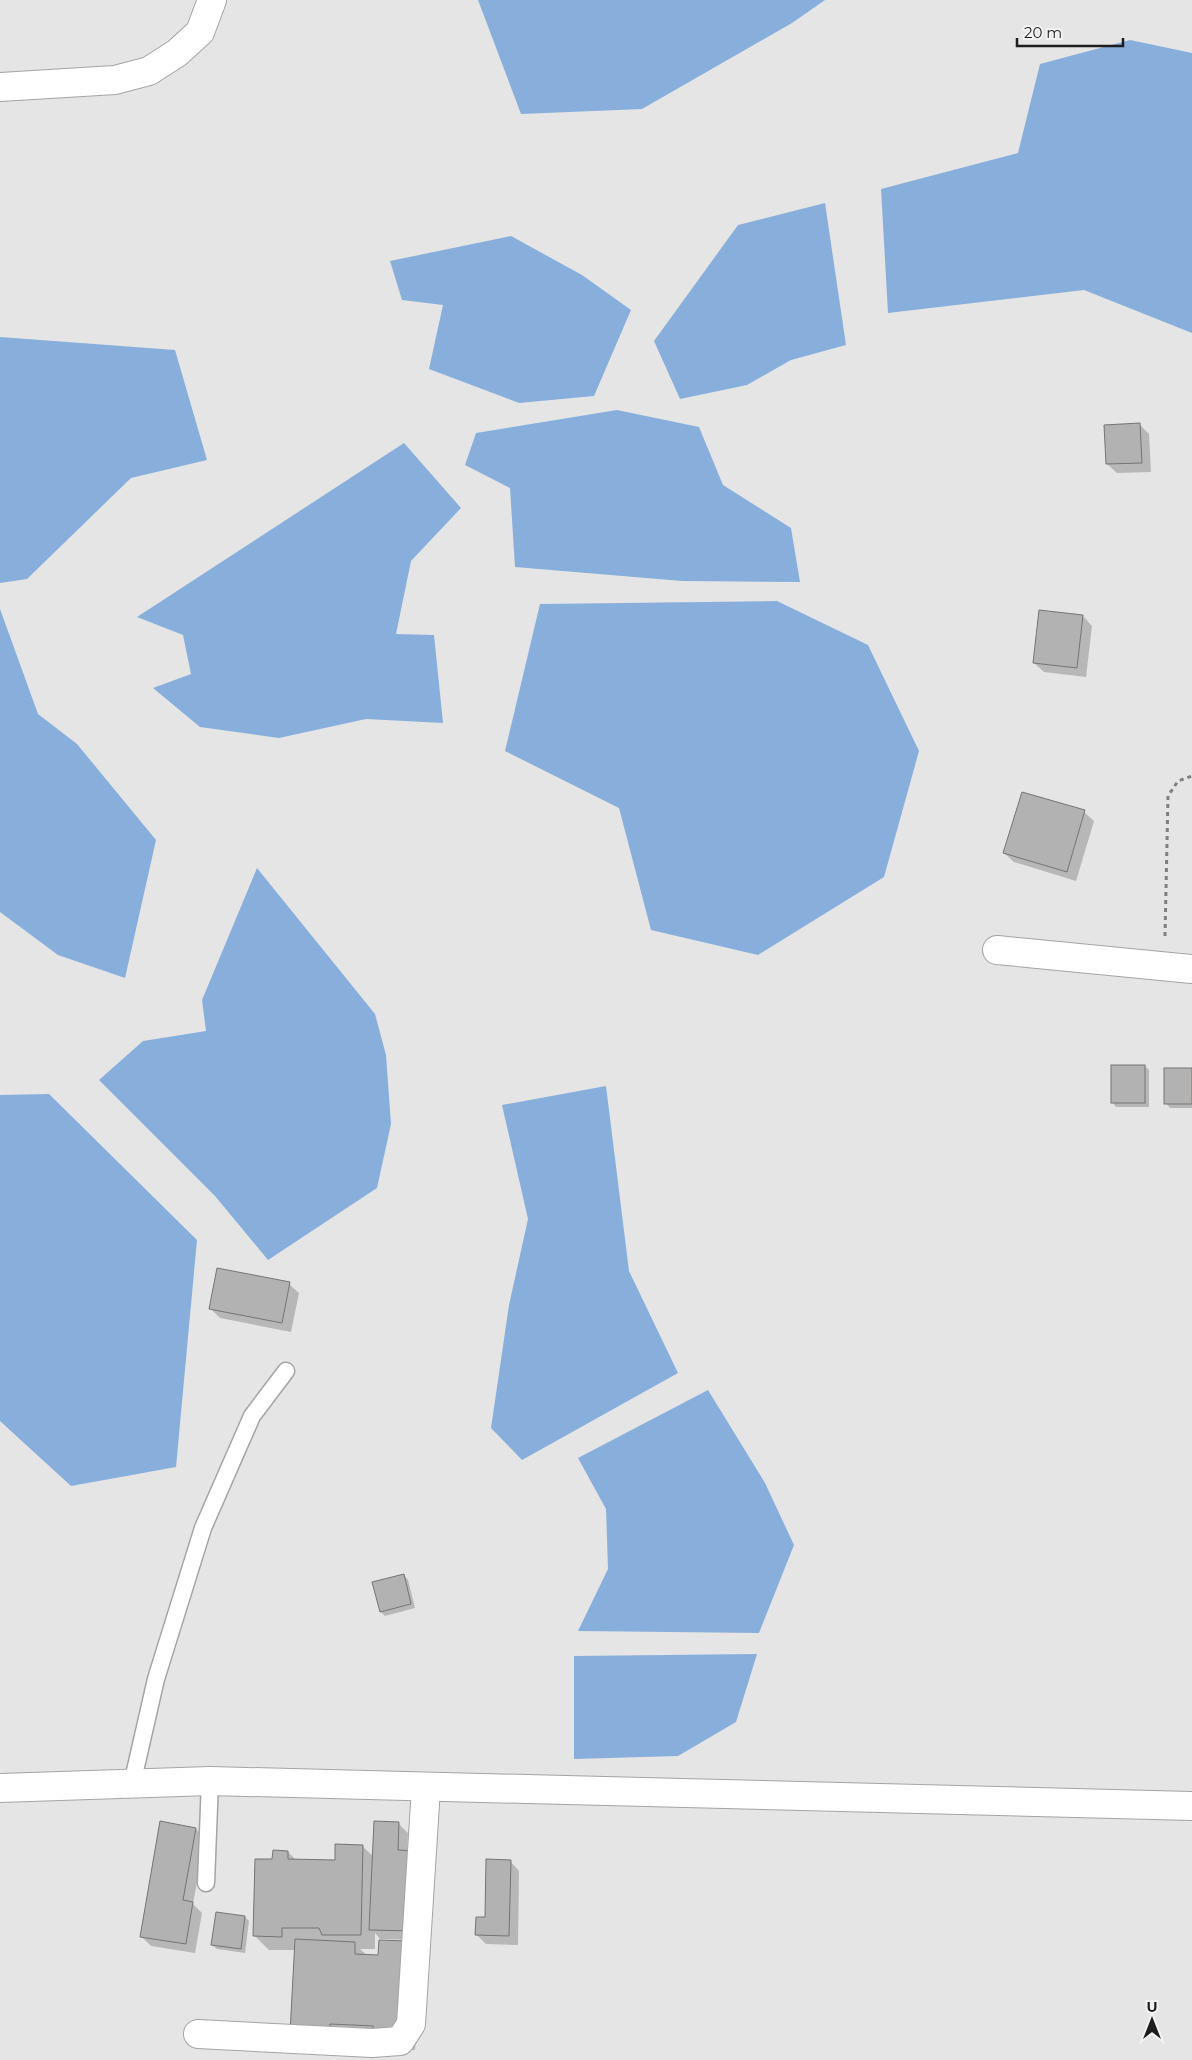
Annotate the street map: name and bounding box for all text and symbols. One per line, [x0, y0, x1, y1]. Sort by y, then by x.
scale bar [1017, 15, 1123, 47]
text: 20 m [1024, 23, 1062, 42]
north arrow [1127, 1995, 1177, 2045]
text: U [1146, 1998, 1158, 2016]

